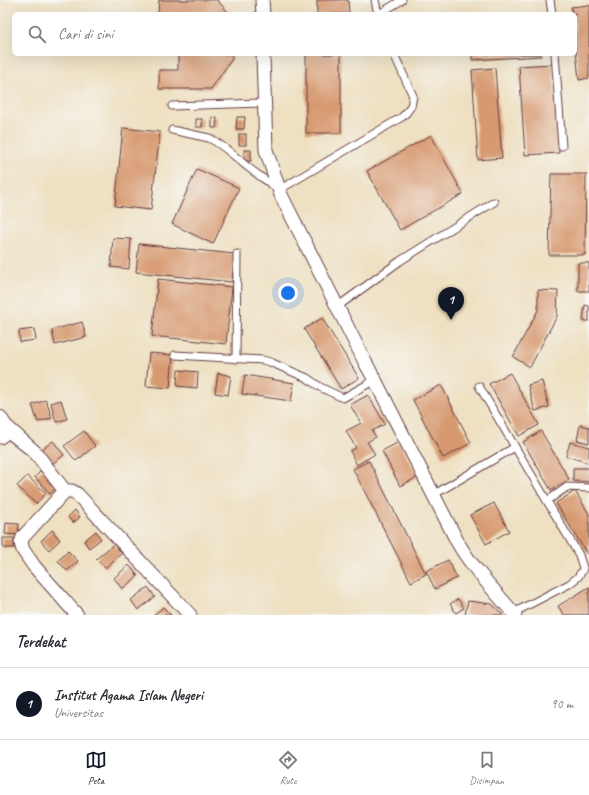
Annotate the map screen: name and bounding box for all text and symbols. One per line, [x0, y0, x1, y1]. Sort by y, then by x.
search box [12, 12, 577, 56]
icon: search [26, 23, 48, 45]
text: Cari di sini [58, 25, 113, 44]
your location [278, 283, 298, 303]
pin: 1 [438, 287, 464, 320]
text: Terdekat [16, 631, 66, 652]
text: Institut Agama Islam Negeri [54, 686, 203, 705]
text: 1 [26, 696, 32, 712]
text: 90 m [551, 696, 573, 712]
text: Universitas [54, 705, 103, 721]
tab: Peta [85, 749, 107, 787]
tab: Rute [277, 749, 299, 787]
tab: Disimpan [469, 749, 504, 787]

